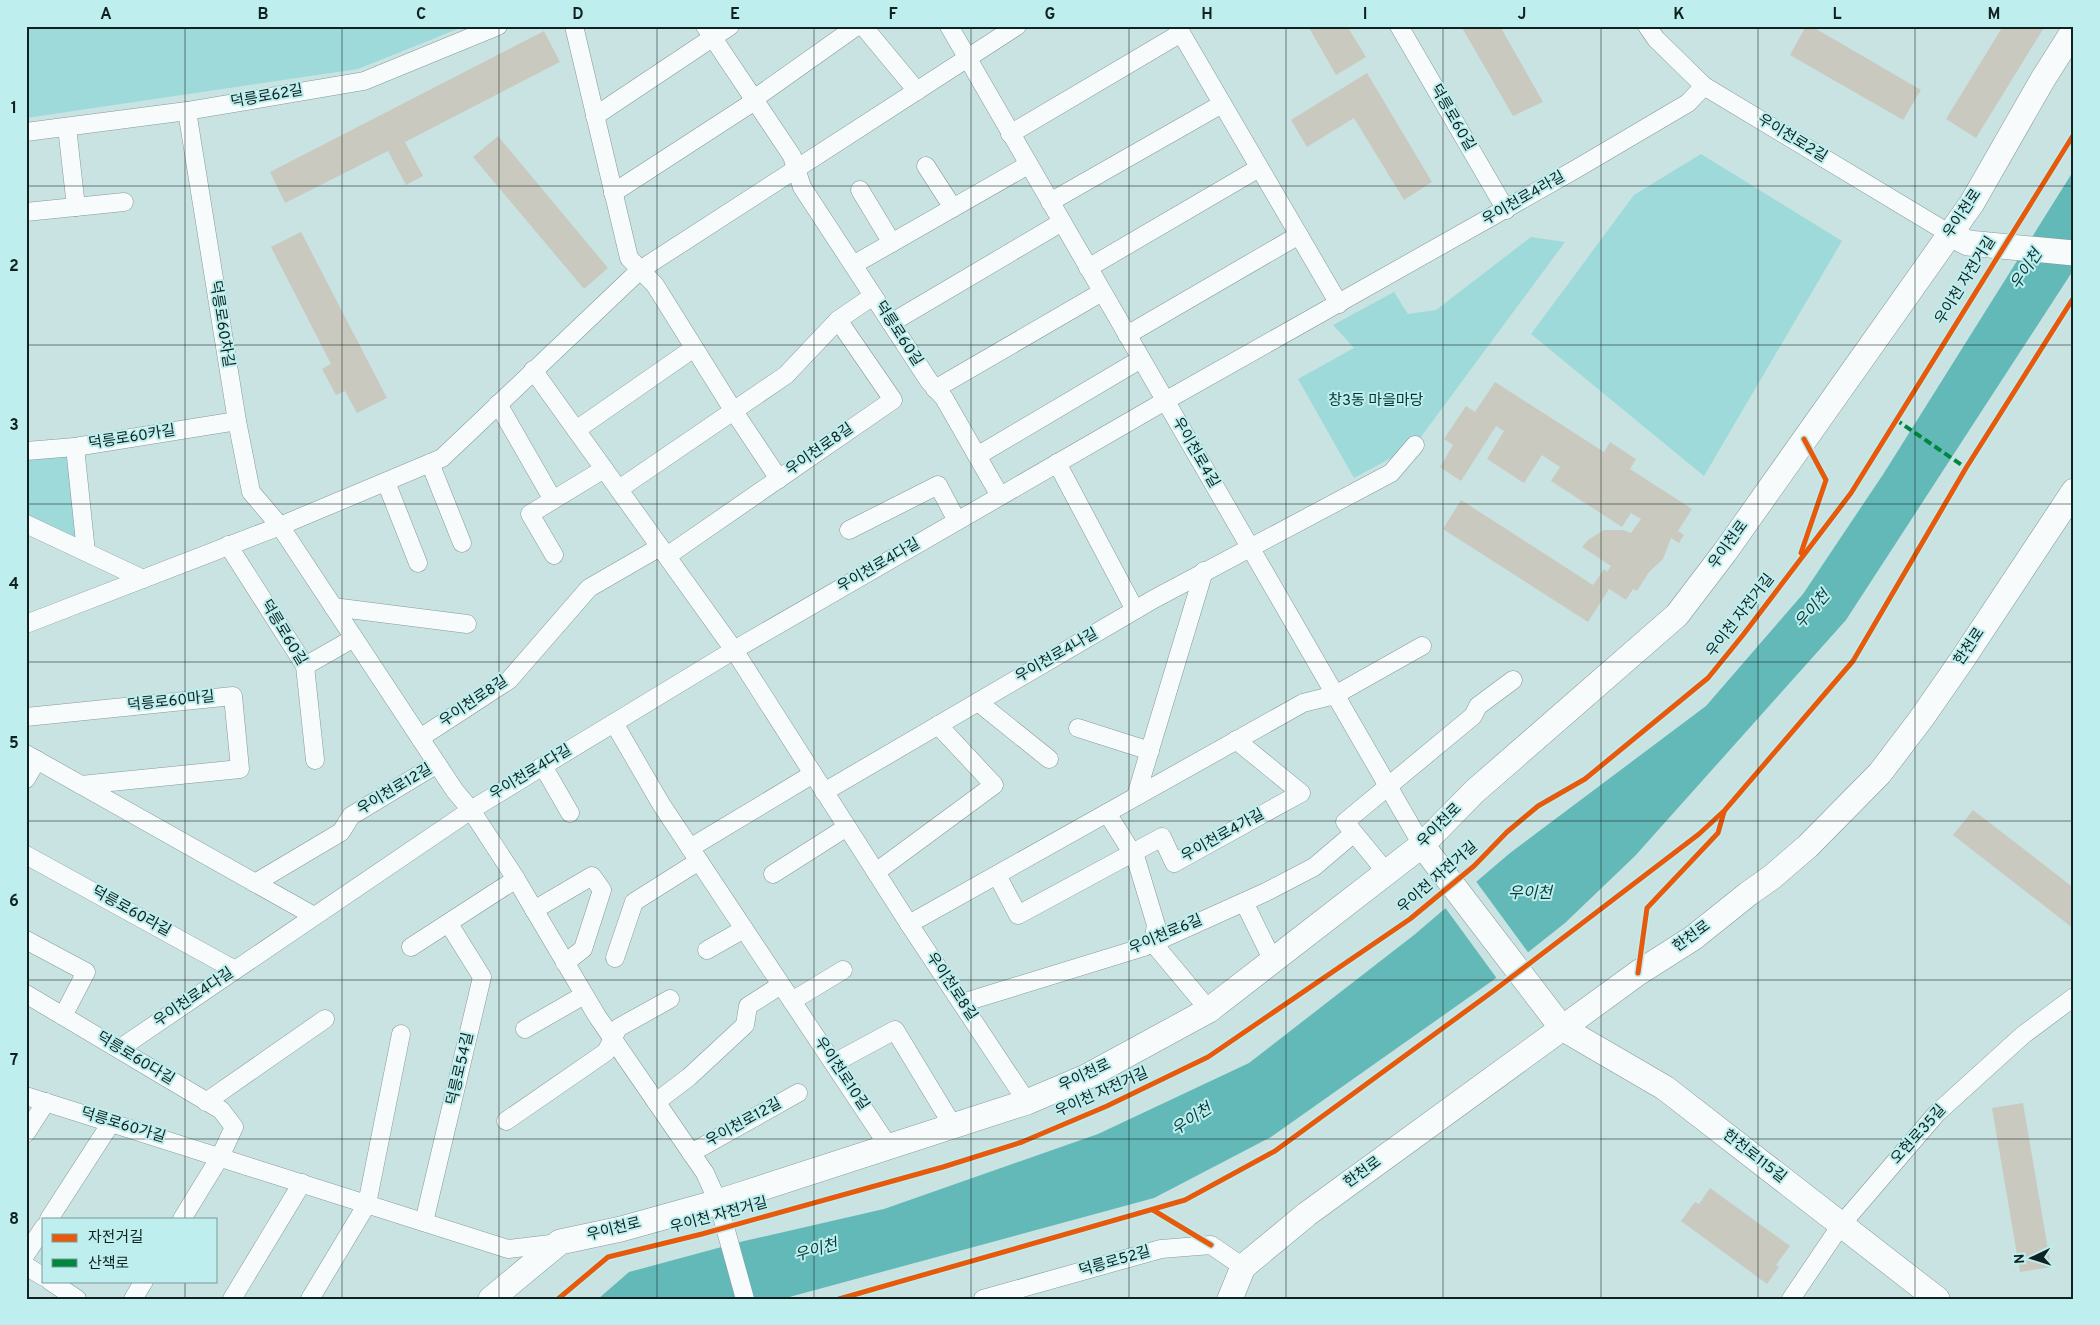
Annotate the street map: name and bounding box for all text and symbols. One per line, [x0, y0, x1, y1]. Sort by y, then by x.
text: A [100, 5, 112, 25]
text: B [257, 5, 269, 25]
text: C [416, 5, 426, 25]
text: D [572, 5, 584, 25]
text: E [730, 5, 740, 25]
text: F [888, 5, 898, 25]
text: G [1045, 5, 1055, 25]
text: H [1201, 5, 1213, 25]
text: I [1363, 5, 1367, 25]
text: J [1518, 5, 1526, 25]
text: K [1673, 5, 1685, 25]
text: L [1832, 5, 1842, 25]
text: M [1988, 5, 2000, 25]
street label: 덕릉로62길 [229, 81, 305, 113]
street label: 덕릉로60길 [1425, 81, 1479, 155]
text: 1 [11, 99, 17, 119]
street label: 우이천로2길 [1754, 110, 1831, 167]
street label: 우이천로4라길 [1479, 167, 1569, 230]
street label: 우이천로 [1939, 185, 1986, 242]
street label: 우이천 자전거길 [1931, 233, 2001, 328]
water label: 우이천 [2007, 244, 2049, 294]
text: 2 [9, 257, 19, 277]
street label: 덕릉로60차길 [205, 279, 237, 369]
street label: 덕릉로60길 [870, 298, 926, 370]
park label: 창3동 마을마당 [1328, 392, 1424, 411]
street label: 우이천로4길 [1167, 414, 1224, 492]
text: 3 [9, 416, 19, 436]
street label: 우이천로8길 [782, 419, 857, 480]
street label: 덕릉로60카길 [87, 422, 177, 454]
street label: 우이천로 [1704, 516, 1753, 573]
street label: 우이천로4다길 [834, 534, 924, 597]
street label: 우이천 자전거길 [1702, 570, 1779, 661]
text: 4 [9, 575, 19, 595]
water label: 우이천 [1791, 585, 1837, 633]
street label: 덕릉로60길 [256, 596, 310, 670]
street label: 우이천로4나길 [1012, 624, 1102, 687]
street label: 한천로 [1950, 624, 1989, 669]
street label: 우이천로8길 [436, 671, 512, 732]
street label: 덕릉로60마길 [126, 688, 216, 716]
text: 5 [9, 734, 19, 754]
street label: 우이천로4다길 [486, 740, 575, 805]
street label: 우이천로12길 [354, 759, 436, 820]
street label: 우이천로 [1413, 799, 1466, 852]
street label: 우이천로4가길 [1178, 804, 1268, 867]
street label: 우이천 자전거길 [1393, 837, 1482, 918]
street label: 덕릉로60라길 [88, 882, 174, 942]
water label: 우이천 [1508, 884, 1554, 904]
text: 6 [9, 892, 19, 912]
street label: 우이천로6길 [1126, 910, 1206, 959]
street label: 한천로 [1669, 916, 1714, 957]
street label: 우이천로8길 [921, 949, 982, 1025]
street label: 우이천로4다길 [150, 964, 237, 1032]
street label: 덕릉로60다길 [93, 1028, 177, 1090]
street label: 덕릉로54길 [443, 1031, 479, 1107]
street label: 우이천로10길 [810, 1033, 873, 1114]
text: 7 [10, 1051, 18, 1071]
street label: 우이천로 [1056, 1055, 1114, 1096]
street label: 우이천 자전거길 [1052, 1063, 1152, 1122]
street label: 우이천로12길 [702, 1094, 785, 1152]
water label: 우이천 [1168, 1098, 1218, 1140]
street label: 오현로35길 [1887, 1101, 1951, 1169]
street label: 덕릉로60가길 [78, 1104, 168, 1148]
street label: 한천로115길 [1718, 1125, 1790, 1188]
street label: 한천로 [1340, 1152, 1385, 1193]
street label: 우이천 자전거길 [668, 1193, 770, 1238]
text: 8 [9, 1210, 19, 1230]
street label: 우이천로 [585, 1213, 643, 1246]
legend [42, 1218, 218, 1282]
text: 자전거길 [88, 1229, 143, 1248]
north arrow [2008, 1232, 2058, 1282]
water label: 우이천 [792, 1235, 842, 1267]
street label: 덕릉로52길 [1077, 1243, 1153, 1281]
text: N [2012, 1253, 2029, 1264]
text: 산책로 [88, 1255, 129, 1274]

